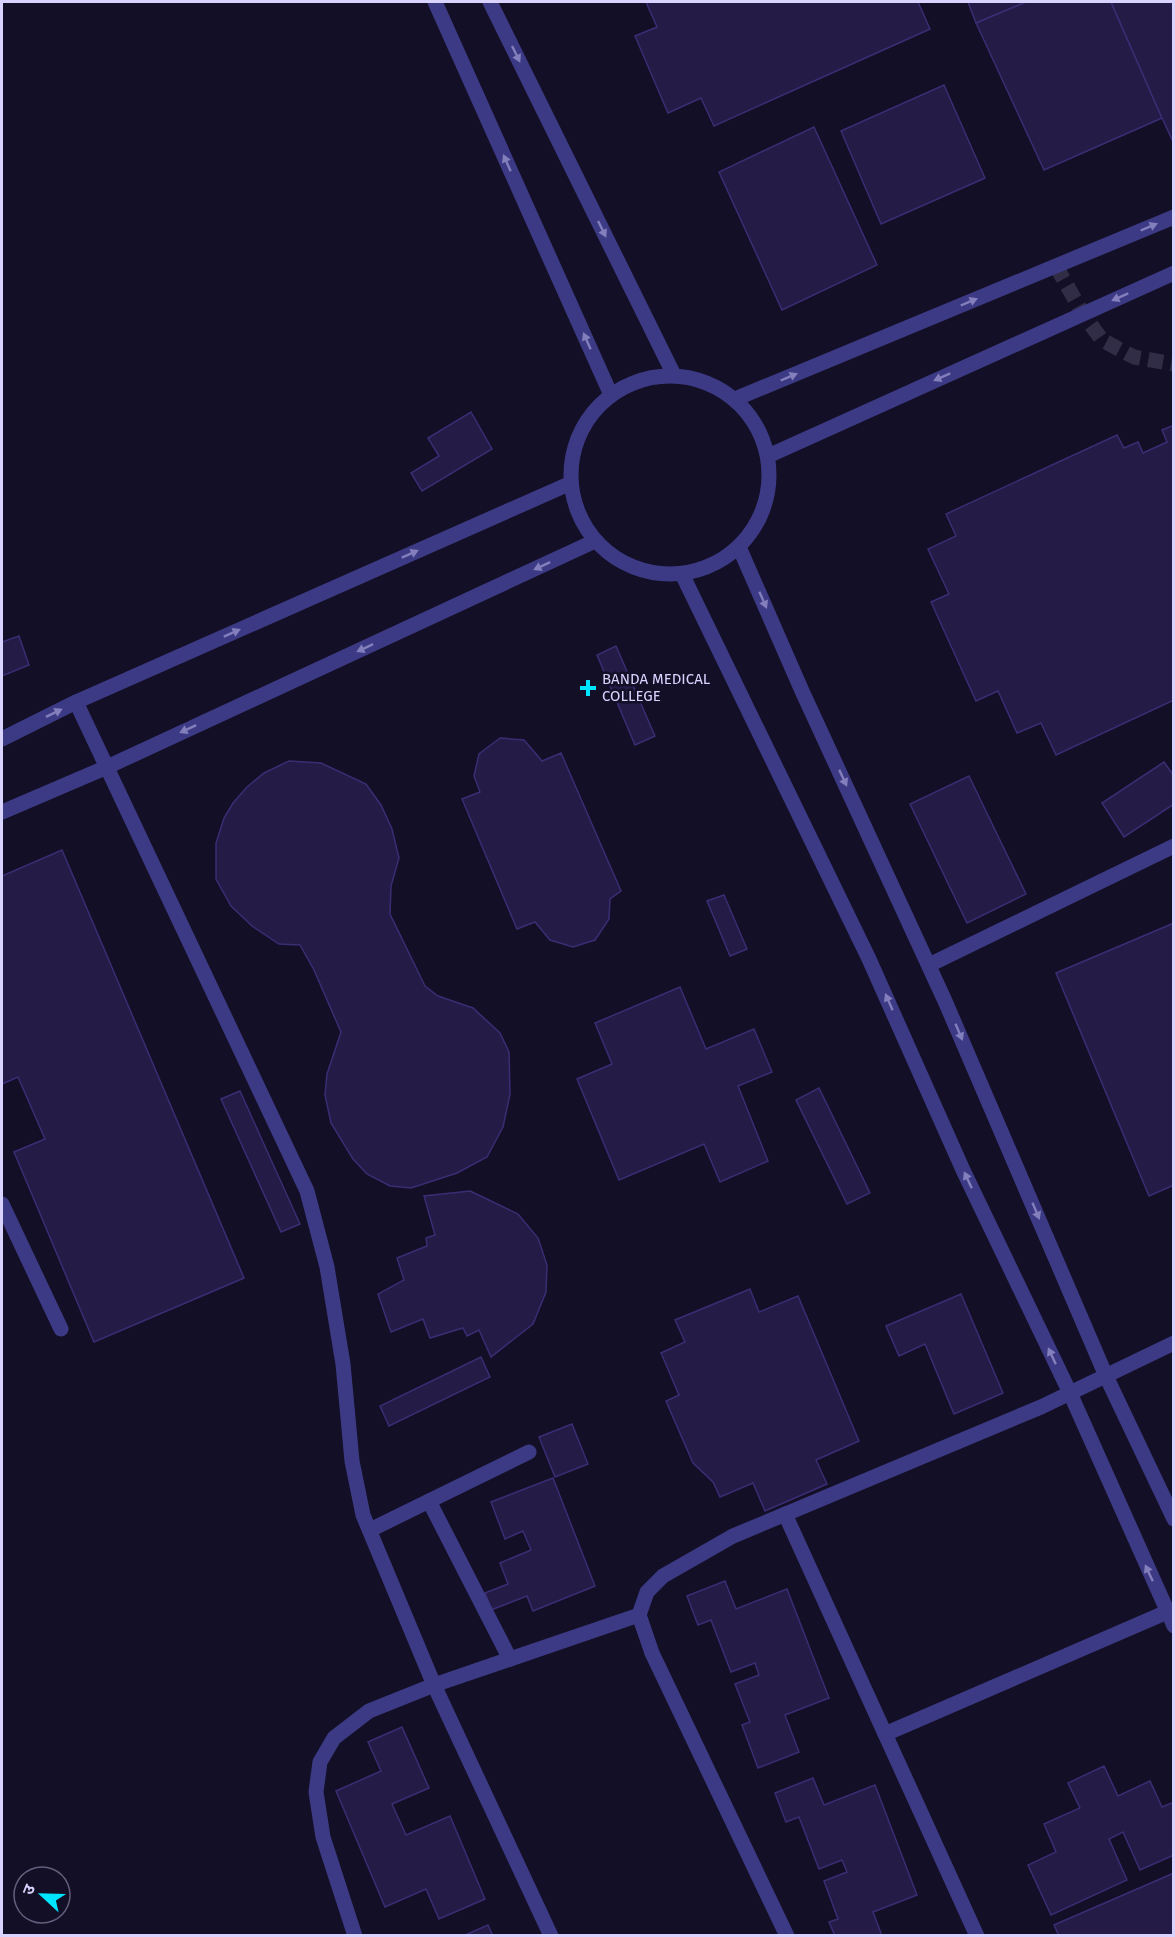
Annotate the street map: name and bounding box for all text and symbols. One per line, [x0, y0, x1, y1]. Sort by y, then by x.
one-way arrow [510, 45, 520, 63]
one-way arrow [503, 155, 512, 172]
one-way arrow [597, 220, 607, 237]
one-way arrow [1141, 222, 1159, 232]
one-way arrow [1111, 292, 1129, 302]
one-way arrow [961, 297, 979, 307]
one-way arrow [582, 332, 592, 350]
one-way arrow [780, 372, 798, 381]
one-way arrow [933, 372, 951, 382]
one-way arrow [401, 549, 419, 558]
one-way arrow [534, 561, 551, 570]
one-way arrow [758, 592, 768, 610]
one-way arrow [223, 628, 241, 638]
one-way arrow [357, 643, 374, 652]
place label: BANDA MEDICAL COLLEGE [602, 670, 711, 705]
marker: BANDA MEDICAL COLLEGE [579, 679, 597, 697]
one-way arrow [45, 708, 62, 718]
one-way arrow [180, 725, 197, 734]
one-way arrow [838, 770, 847, 787]
one-way arrow [884, 994, 893, 1011]
one-way arrow [955, 1023, 964, 1041]
one-way arrow [964, 1172, 973, 1189]
one-way arrow [1031, 1203, 1040, 1220]
one-way arrow [1048, 1348, 1057, 1365]
one-way arrow [1144, 1563, 1154, 1581]
north arrow [12, 1865, 72, 1925]
text: उ [18, 1881, 39, 1897]

